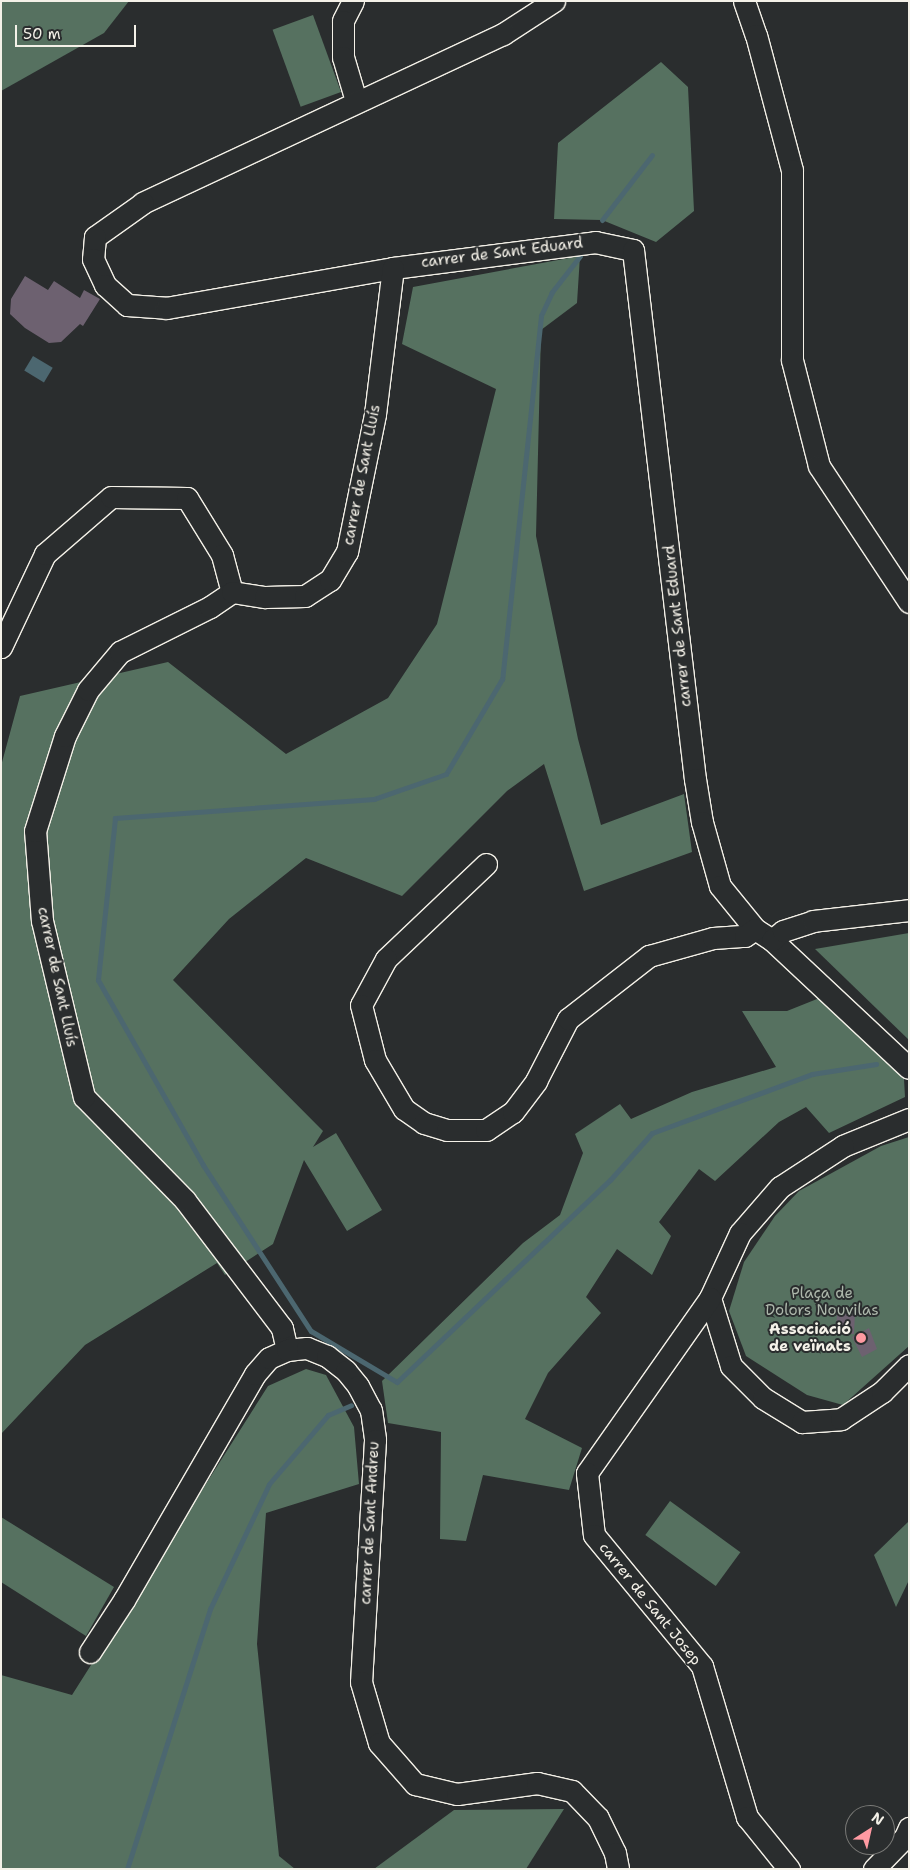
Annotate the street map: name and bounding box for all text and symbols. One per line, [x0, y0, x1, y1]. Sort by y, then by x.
scale bar [18, 15, 139, 47]
text: 50 m [23, 24, 61, 44]
street label: carrer de Sant Eduard [420, 234, 584, 272]
street label: carrer de Sant Lluís [340, 403, 384, 547]
street label: carrer de Sant Eduard [661, 544, 695, 708]
street label: carrer de Sant Lluís [33, 905, 81, 1049]
park label: Plaça de Dolors Nouvilas [765, 1284, 879, 1319]
place label: Associació de veïnats [769, 1320, 851, 1355]
marker: Associació de veïnats [855, 1332, 867, 1344]
street label: carrer de Sant Andreu [357, 1441, 383, 1605]
street label: carrer de Sant Josep [595, 1539, 705, 1669]
north arrow [845, 1805, 895, 1855]
text: N [868, 1808, 888, 1829]

